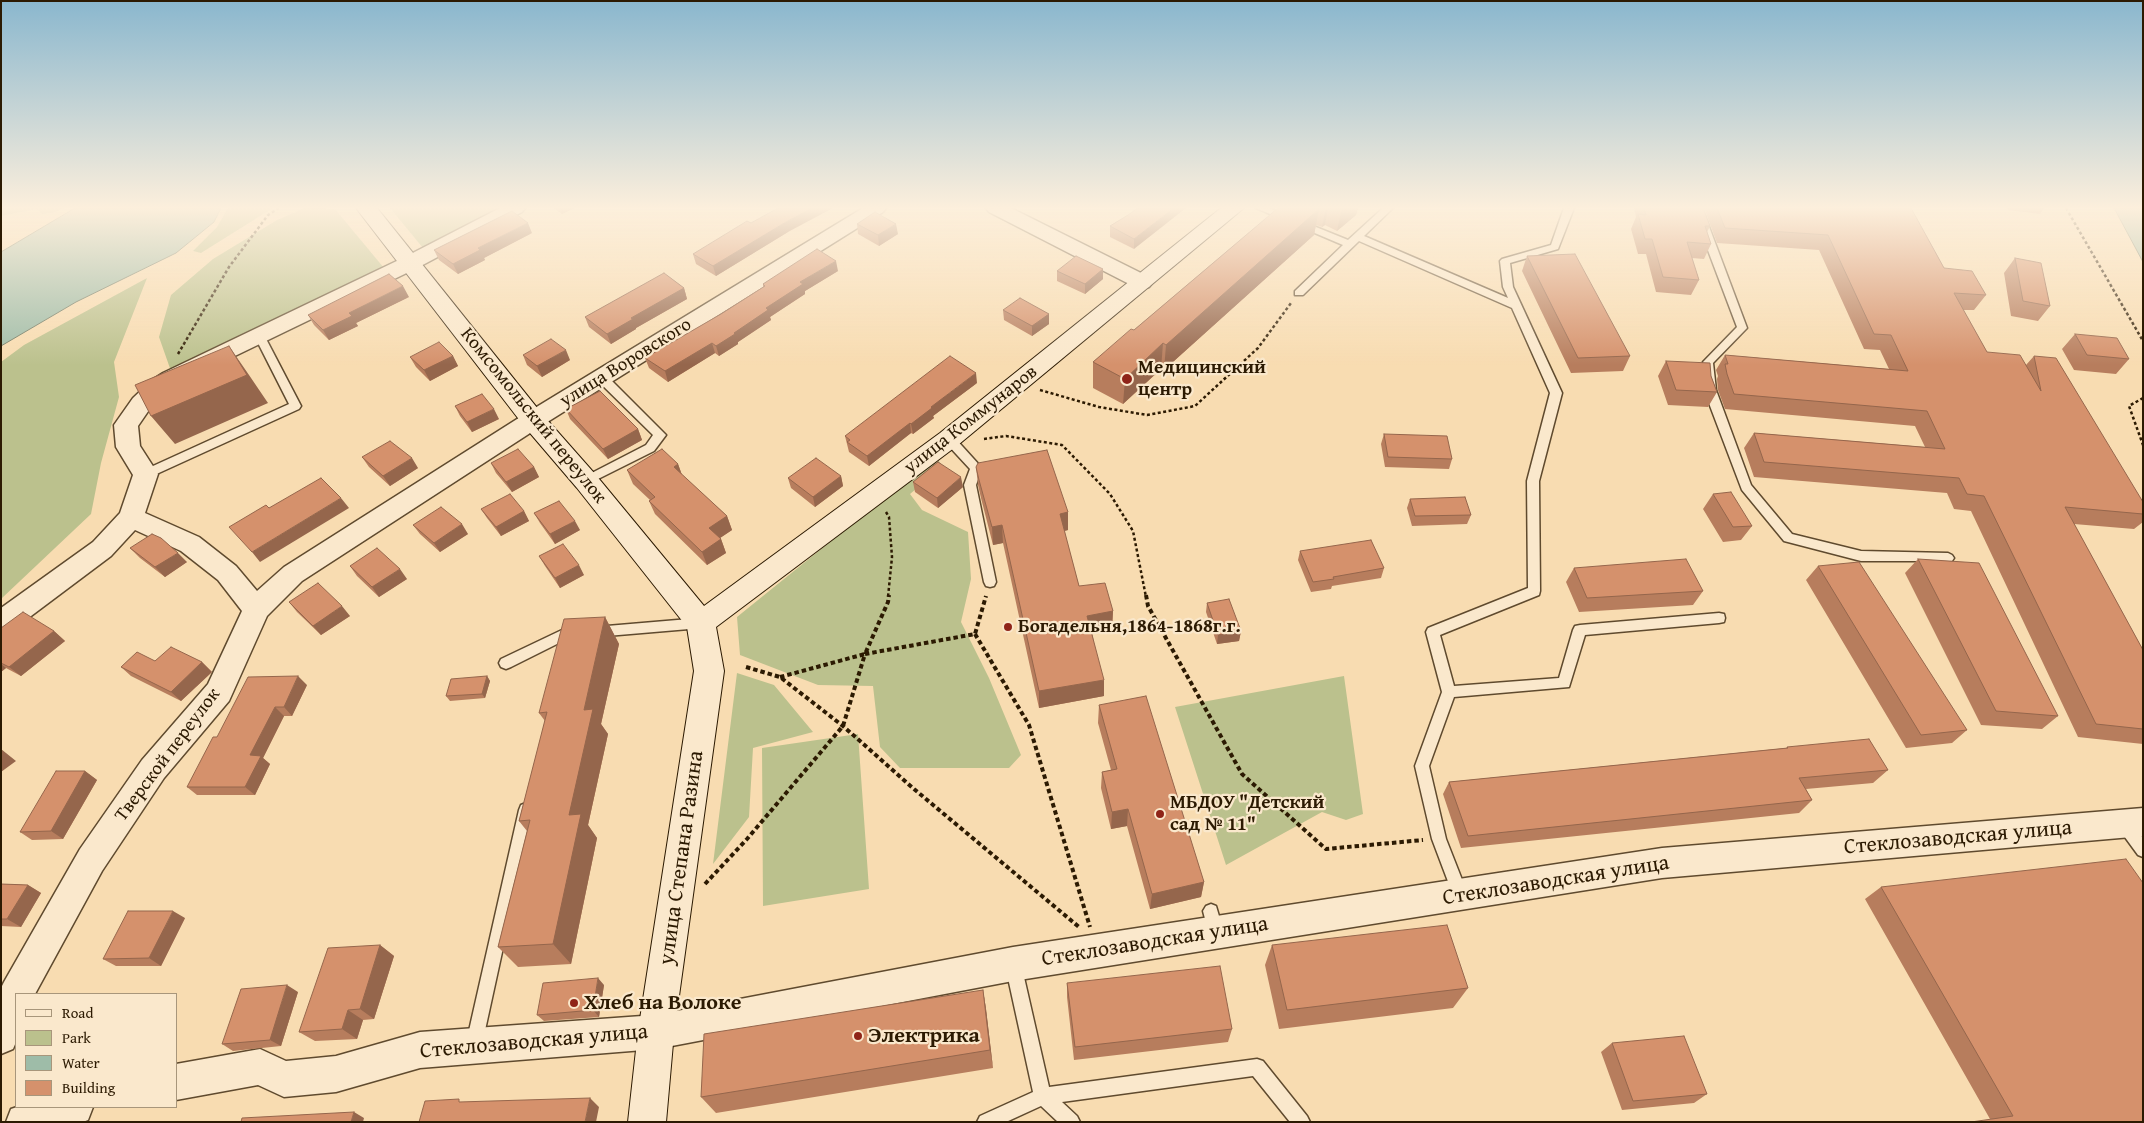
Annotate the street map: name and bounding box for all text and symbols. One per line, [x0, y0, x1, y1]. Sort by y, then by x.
street label: улица Воровского [556, 313, 696, 413]
street label: Комсомольский переулок [455, 324, 611, 508]
place label: Медицинский центр [1138, 357, 1266, 401]
street label: улица Коммунаров [900, 361, 1042, 479]
marker: Медицинский центр [1120, 372, 1134, 386]
place label: Богадельня,1864-1868г.г. [1018, 616, 1241, 638]
marker: Богадельня,1864-1868г.г. [1002, 621, 1014, 633]
street label: Тверской переулок [110, 684, 226, 826]
street label: улица Степана Разина [654, 749, 710, 967]
place label: МБДОУ "Детский сад № 11" [1170, 792, 1324, 836]
marker: МБДОУ "Детский сад № 11" [1154, 808, 1166, 820]
street label: Стеклозаводская улица [1843, 815, 2073, 861]
street label: Стеклозаводская улица [1441, 850, 1671, 912]
street label: Стеклозаводская улица [1040, 911, 1270, 973]
place label: Хлеб на Волоке [584, 990, 741, 1016]
legend [15, 993, 178, 1108]
marker: Хлеб на Волоке [568, 997, 580, 1009]
text: Road [62, 1002, 93, 1023]
street label: Стеклозаводская улица [419, 1019, 649, 1065]
place label: Электрика [868, 1023, 980, 1049]
text: Park [62, 1027, 91, 1048]
marker: Электрика [852, 1030, 864, 1042]
text: Water [62, 1052, 100, 1073]
text: Building [62, 1077, 115, 1098]

